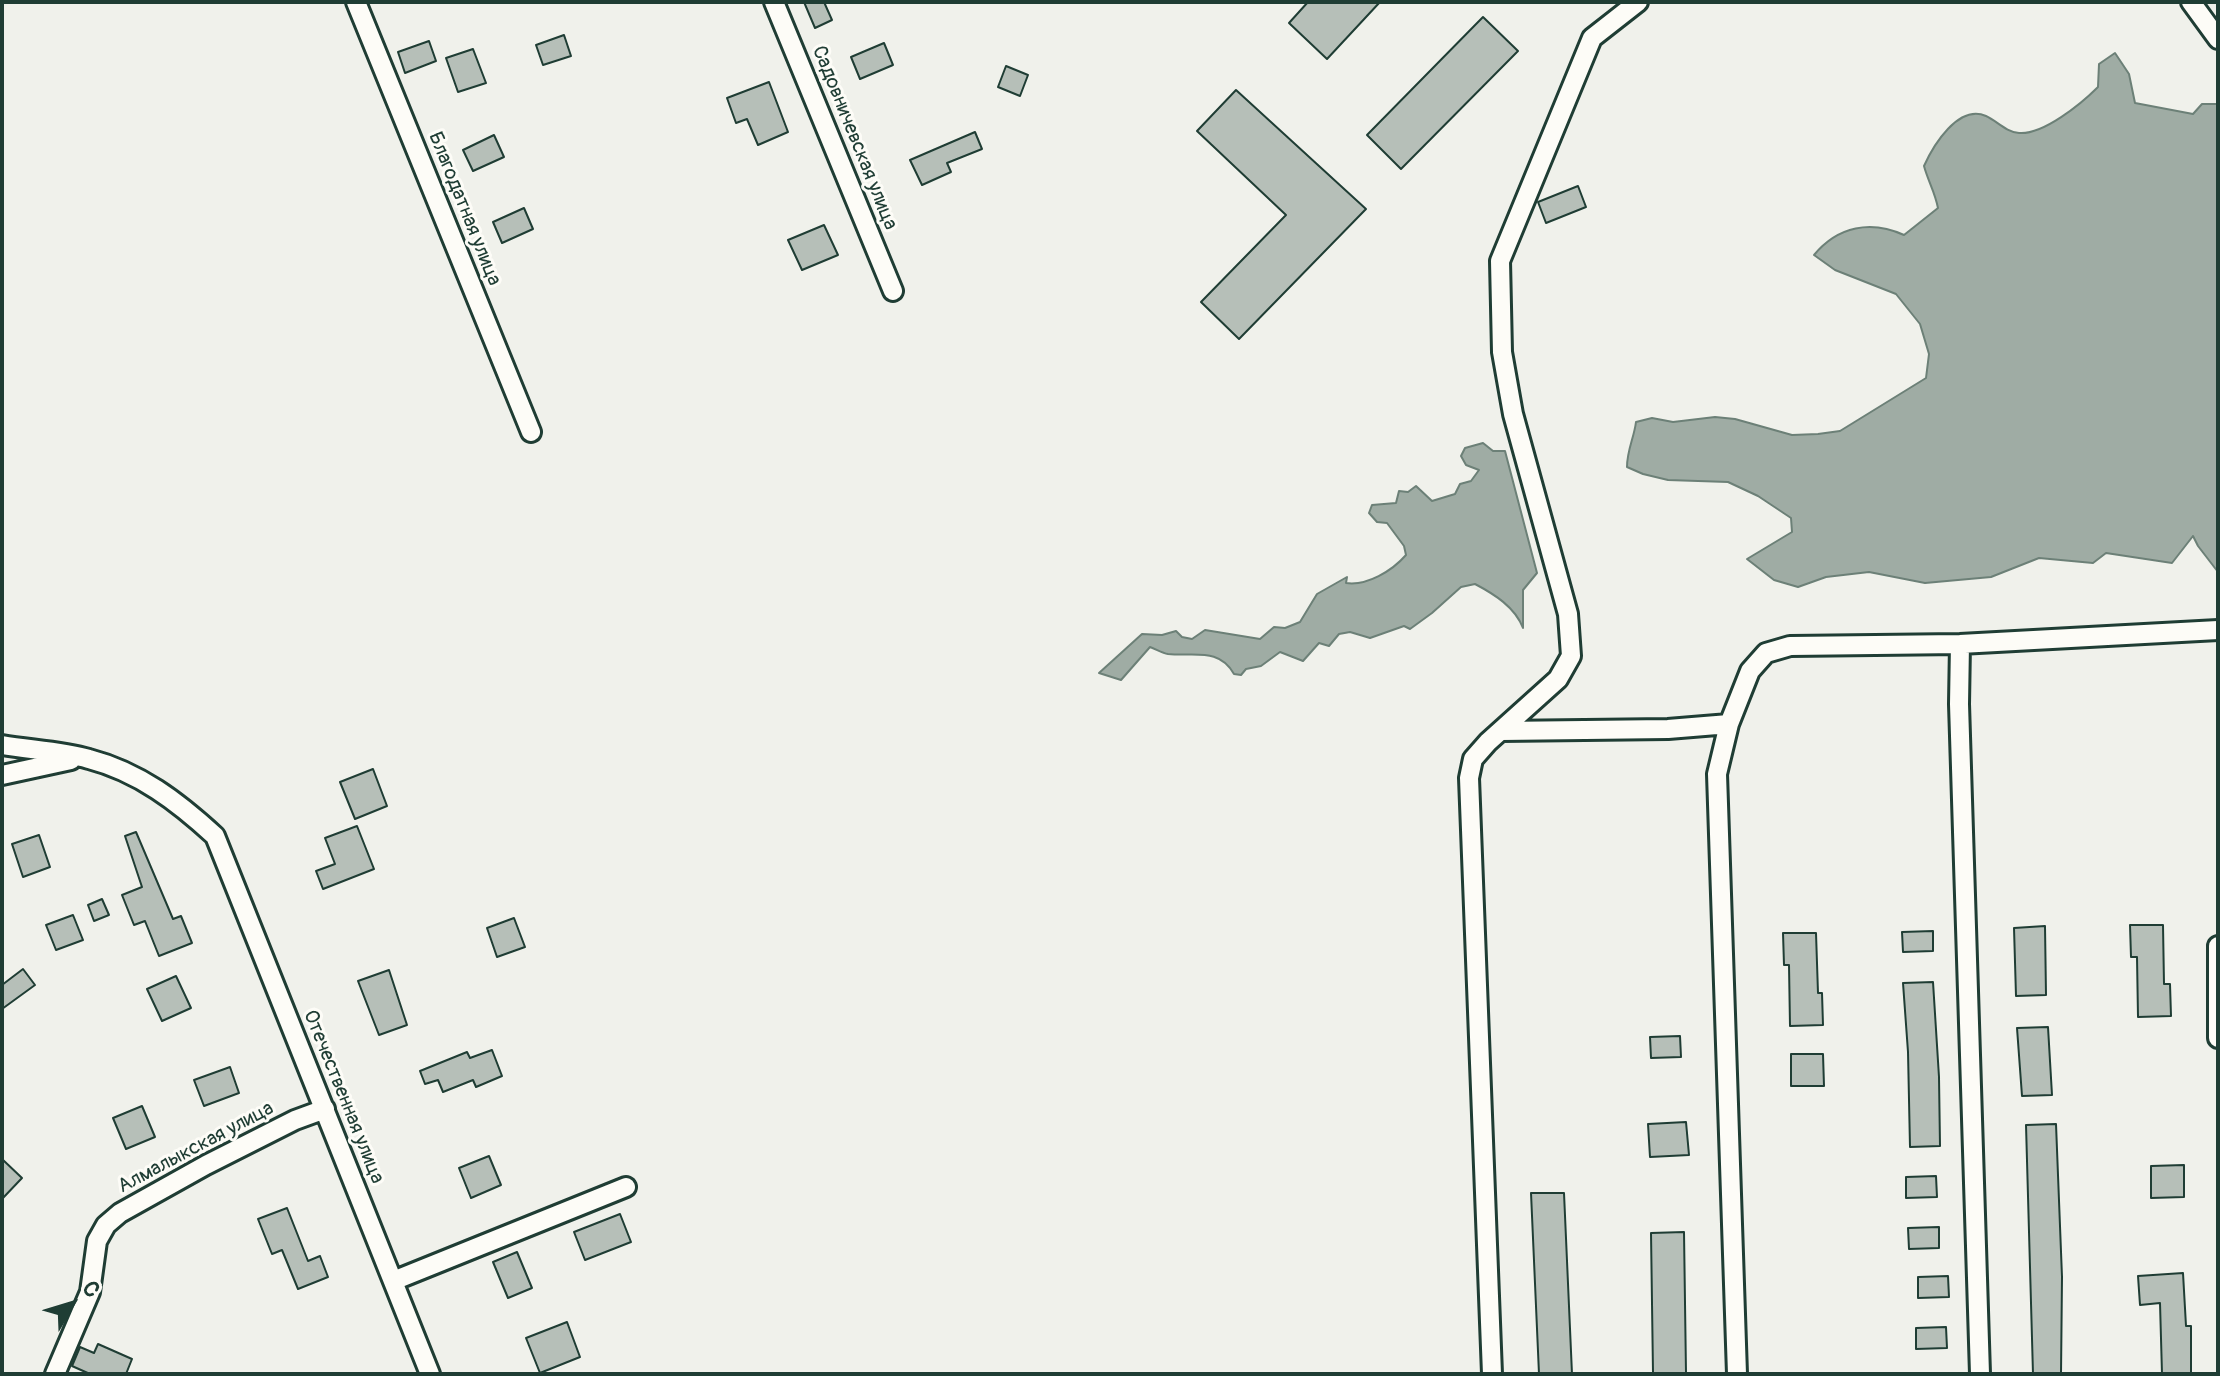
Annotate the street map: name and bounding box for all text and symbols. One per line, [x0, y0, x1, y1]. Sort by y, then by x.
street label: Садовничевская улица [806, 43, 902, 233]
street label: Благодатная улица [422, 129, 506, 289]
street label: Отечественная улица [297, 1007, 389, 1187]
street label: Алмалыкская улица [114, 1097, 278, 1199]
north arrow [32, 1264, 112, 1344]
text: С [76, 1275, 106, 1303]

